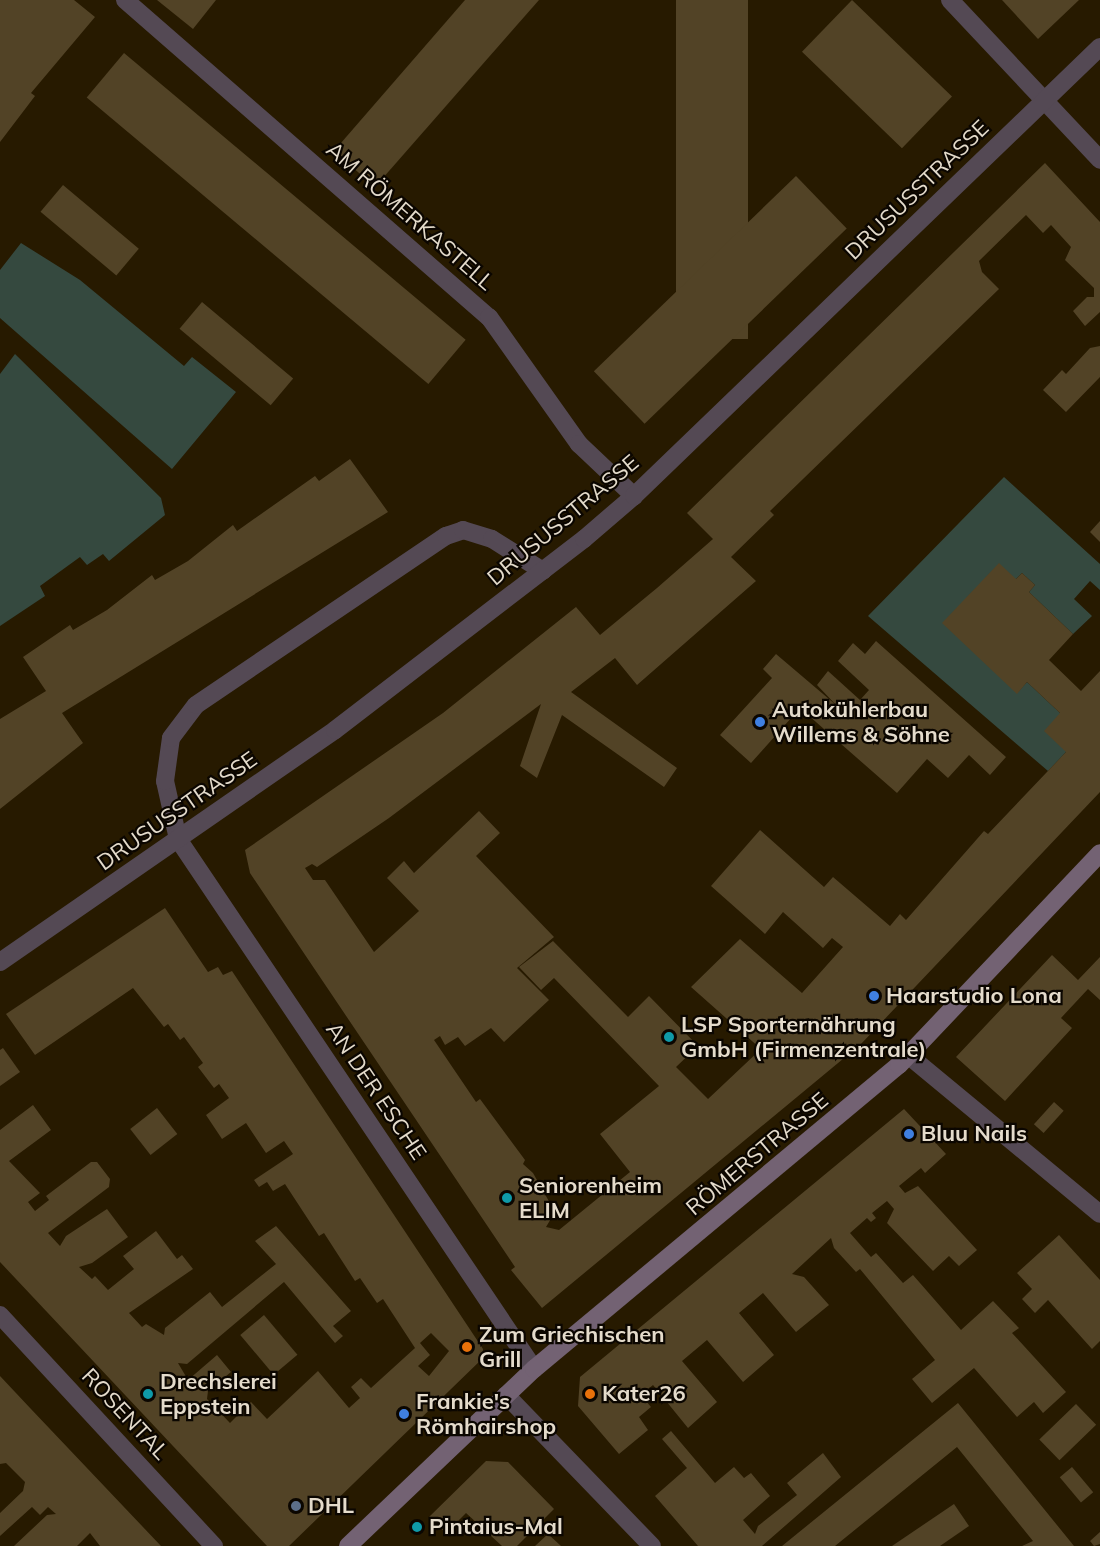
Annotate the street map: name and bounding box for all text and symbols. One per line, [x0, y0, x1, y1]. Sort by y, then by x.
street label: DRUSUSSTRASSE [840, 115, 994, 265]
street label: AM RÖMERKASTELL [321, 136, 499, 296]
street label: DRUSUSSTRASSE [482, 449, 644, 591]
place label: Autokühlerbau Willems & Söhne [772, 696, 950, 748]
marker: Autokühlerbau Willems & Söhne [753, 715, 767, 729]
street label: DRUSUSSTRASSE [92, 746, 262, 876]
place label: Haarstudio Lona [886, 983, 1062, 1009]
marker: Haarstudio Lona [867, 989, 881, 1003]
place label: LSP Sporternährung GmbH (Firmenzentrale) [681, 1011, 926, 1062]
street label: AN DER ESCHE [320, 1017, 432, 1165]
marker: LSP Sporternährung GmbH (Firmenzentrale) [662, 1030, 676, 1044]
street label: RÖMERSTRASSE [681, 1087, 833, 1221]
place label: Bluu Nails [921, 1121, 1027, 1147]
marker: Bluu Nails [902, 1127, 916, 1141]
place label: Seniorenheim ELIM [519, 1172, 662, 1224]
marker: Seniorenheim ELIM [500, 1191, 514, 1205]
place label: Zum Griechischen Grill [479, 1321, 665, 1372]
marker: Zum Griechischen Grill [460, 1340, 474, 1354]
street label: ROSENTAL [76, 1363, 174, 1465]
place label: Drechslerei Eppstein [160, 1368, 277, 1420]
place label: Kater26 [602, 1381, 686, 1407]
marker: Drechslerei Eppstein [141, 1387, 155, 1401]
marker: Kater26 [583, 1387, 597, 1401]
place label: Frankie's Römhairshop [416, 1388, 556, 1440]
marker: Frankie's Römhairshop [397, 1407, 411, 1421]
place label: DHL [308, 1493, 354, 1519]
marker: DHL [289, 1499, 303, 1513]
place label: Pintaius-Mal [429, 1514, 563, 1540]
marker: Pintaius-Mal [410, 1520, 424, 1534]

